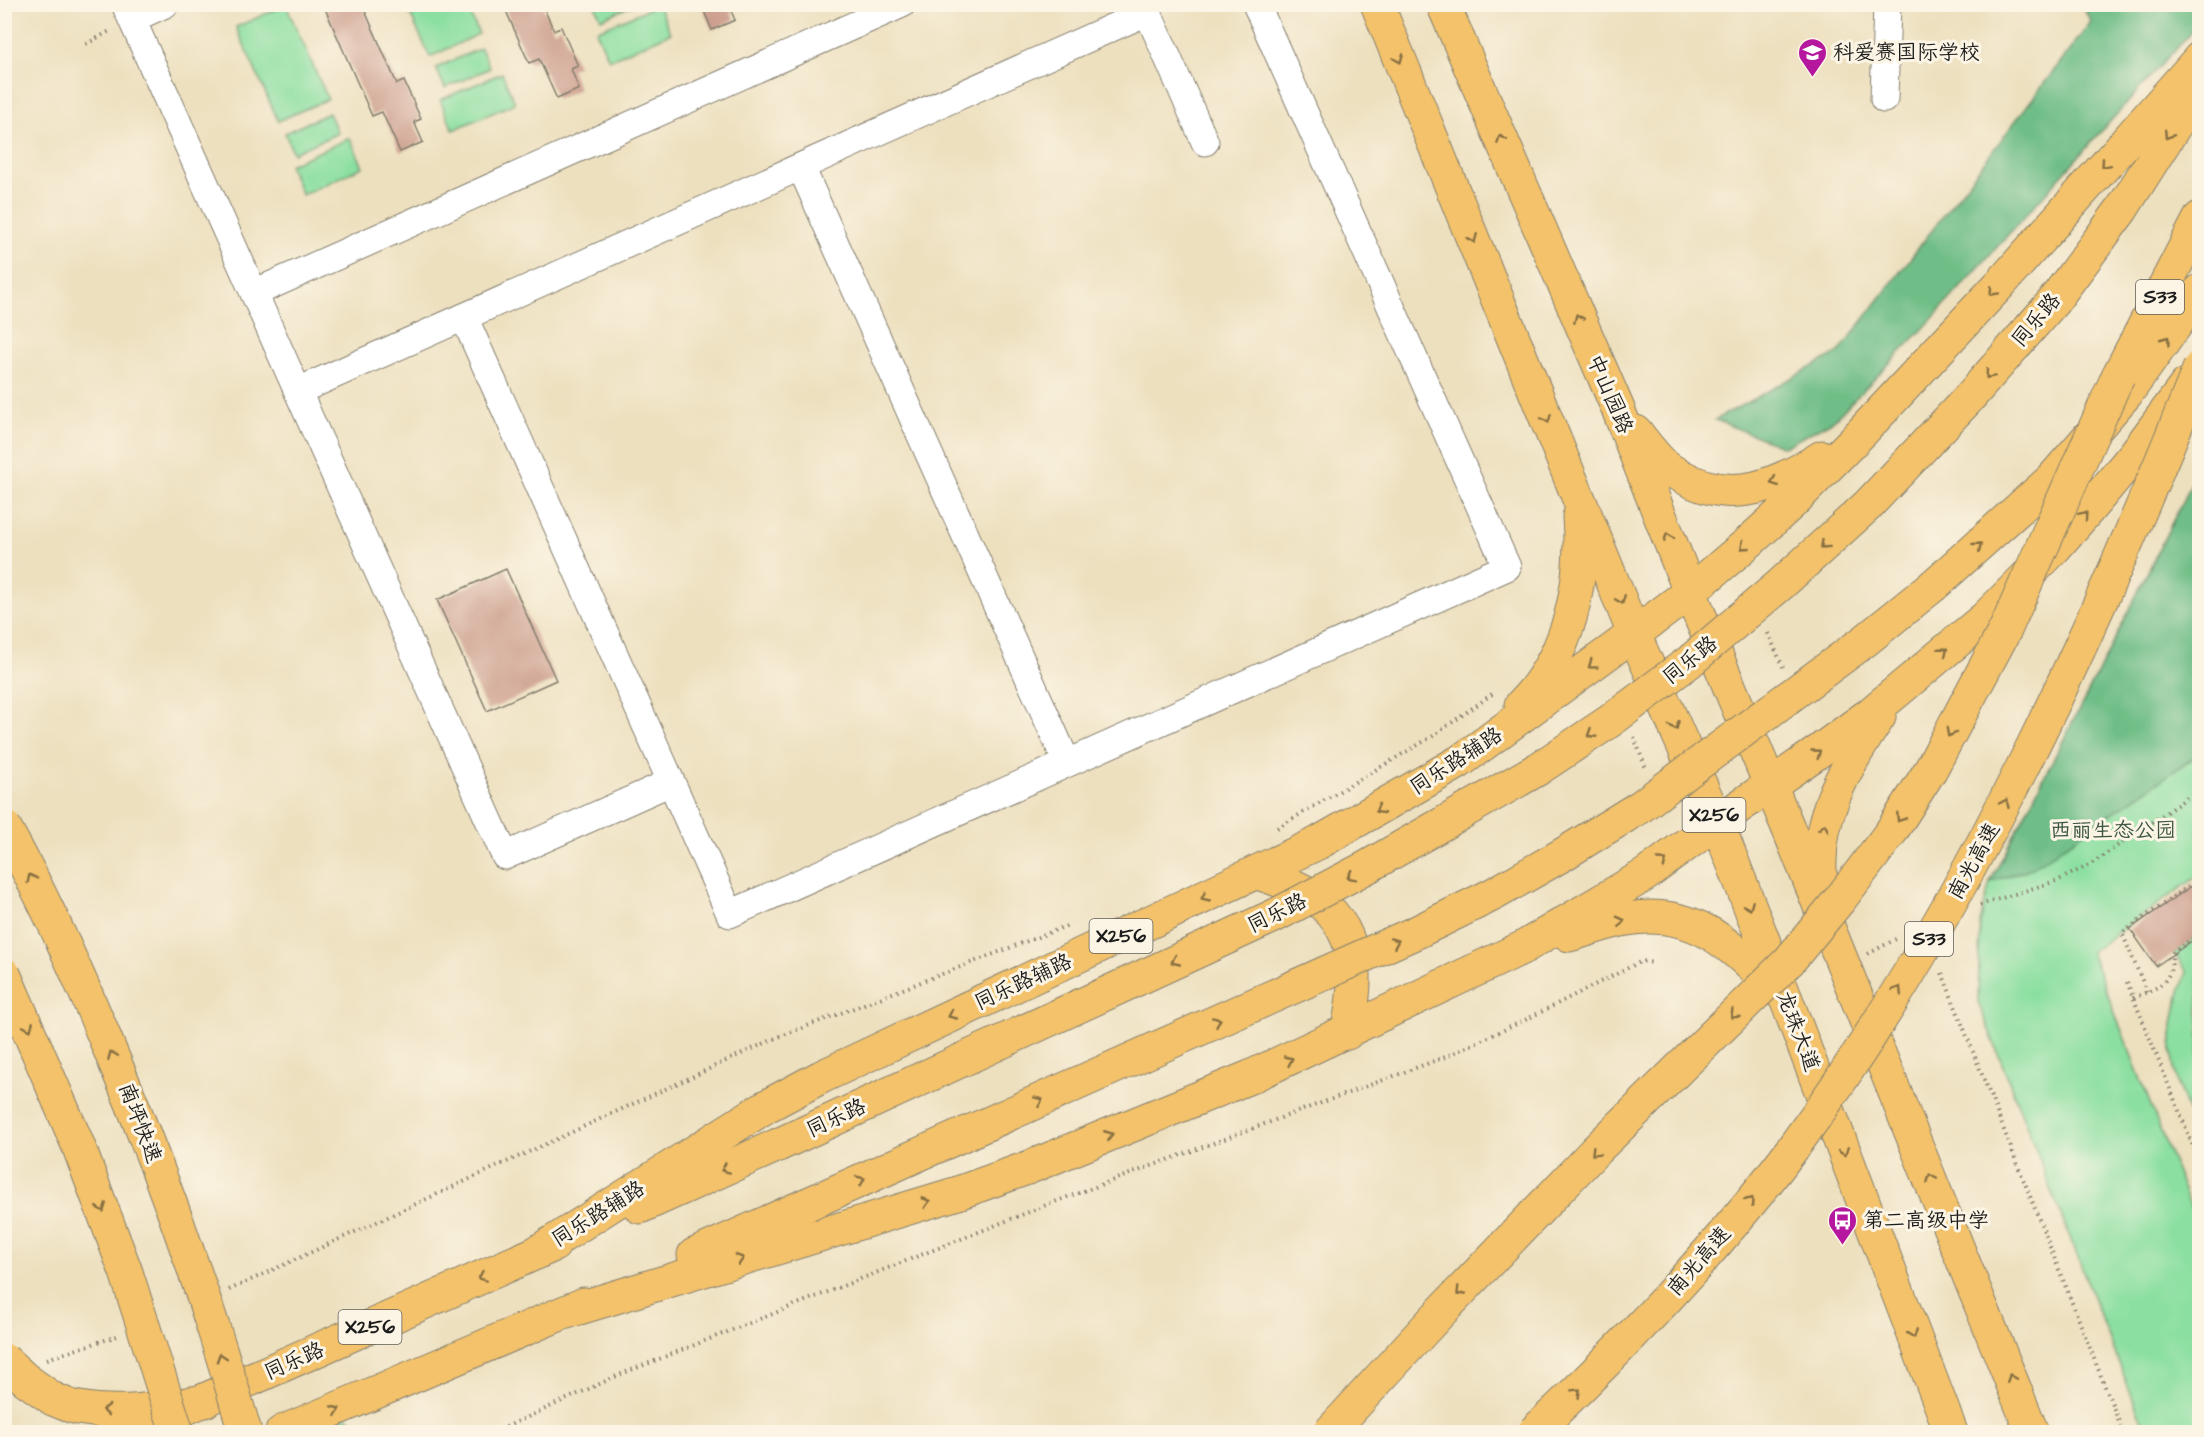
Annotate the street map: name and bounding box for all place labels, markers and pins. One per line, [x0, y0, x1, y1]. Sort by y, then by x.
school or university icon: 科爱赛国际学校 [1796, 36, 1828, 78]
place label: 科爱赛国际学校 [1833, 38, 1980, 67]
bus stop icon: 第二高级中学 [1826, 1204, 1858, 1246]
place label: 第二高级中学 [1863, 1206, 1989, 1235]

